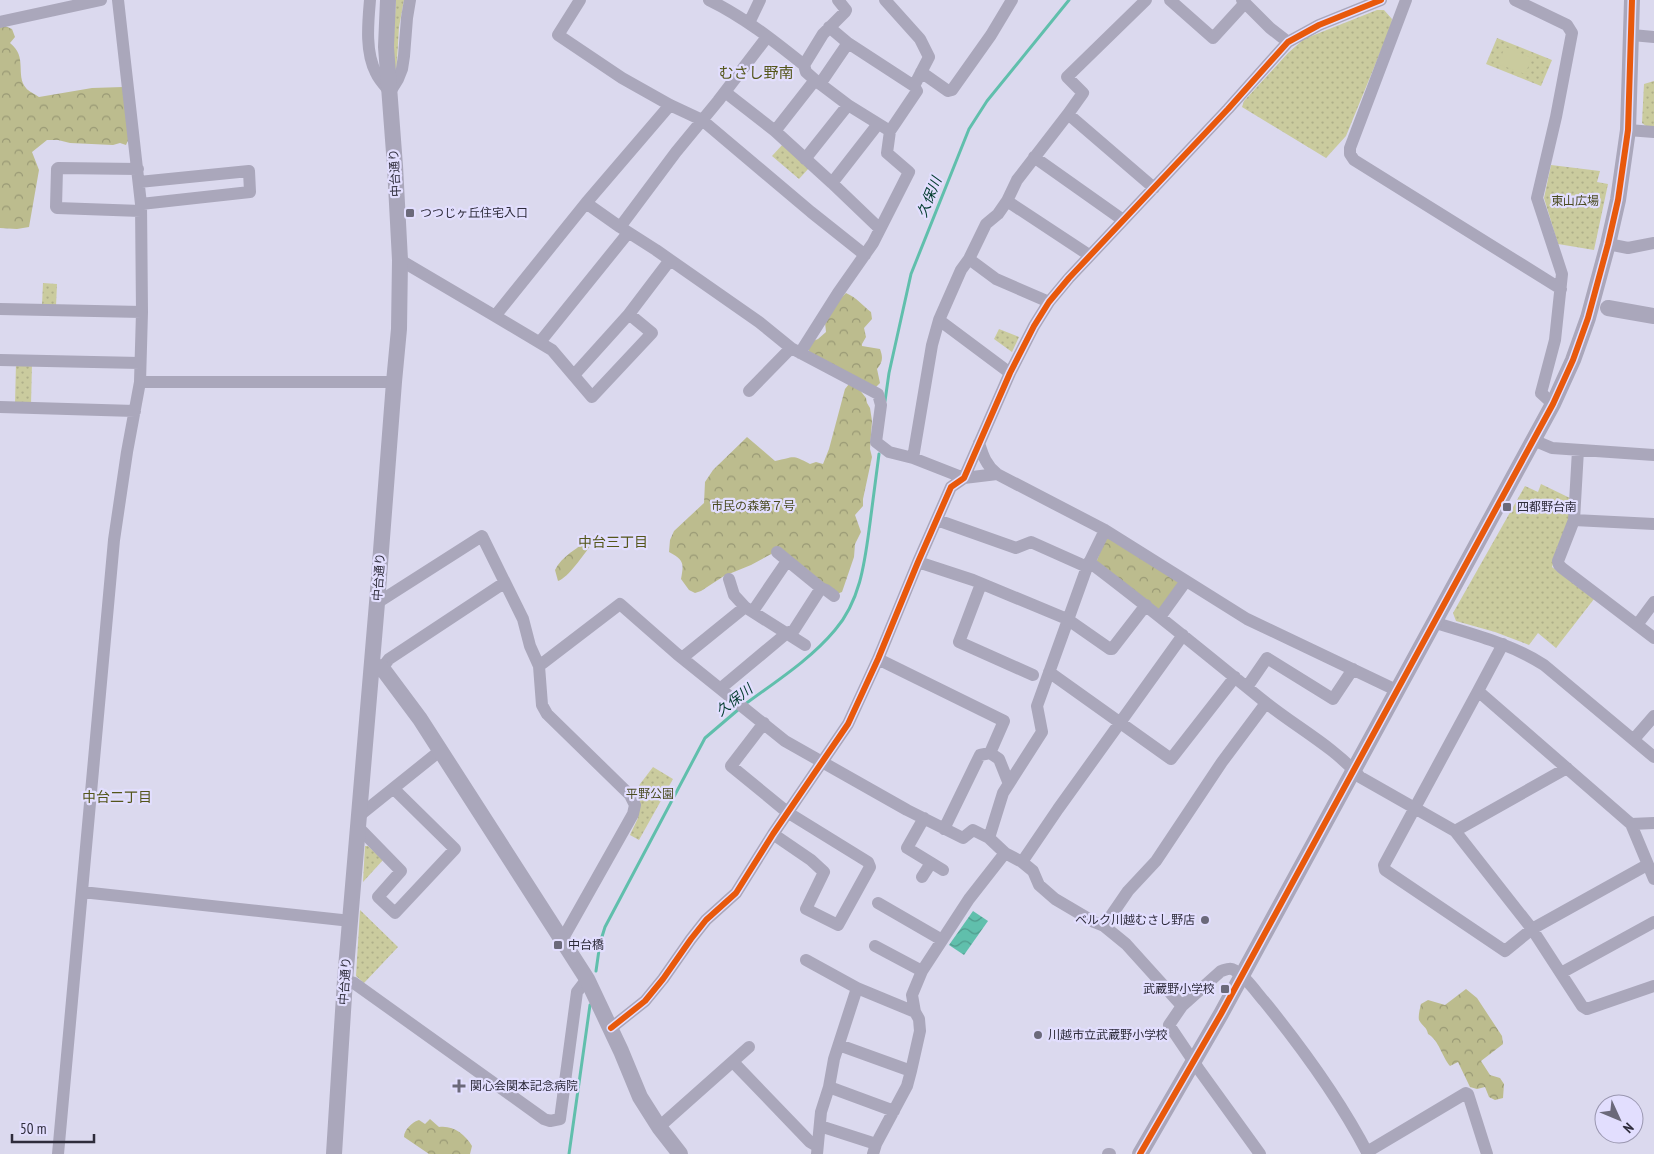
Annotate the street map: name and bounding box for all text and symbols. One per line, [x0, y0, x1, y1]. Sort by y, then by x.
district label: むさし野南 [718, 63, 794, 82]
street label: 中台通り [386, 149, 403, 197]
water label: 久保川 [913, 172, 946, 220]
park label: 東山広場 [1551, 193, 1599, 208]
place label: つつじヶ丘住宅入口 [420, 205, 528, 220]
marker: つつじヶ丘住宅入口 [404, 207, 416, 219]
park label: 市民の森第７号 [711, 498, 795, 513]
place label: 四都野台南 [1517, 499, 1577, 514]
marker: 四都野台南 [1501, 501, 1513, 513]
district label: 中台三丁目 [578, 533, 648, 551]
street label: 中台通り [369, 552, 388, 601]
water label: 久保川 [712, 679, 758, 720]
park label: 平野公園 [626, 786, 674, 801]
district label: 中台二丁目 [82, 788, 152, 806]
place label: ベルク川越むさし野店 [1075, 912, 1195, 927]
marker: ベルク川越むさし野店 [1199, 914, 1211, 926]
place label: 中台橋 [568, 937, 604, 952]
marker: 中台橋 [552, 939, 564, 951]
street label: 中台通り [335, 956, 354, 1005]
place label: 武蔵野小学校 [1143, 981, 1215, 996]
marker: 武蔵野小学校 [1219, 983, 1231, 995]
place label: 川越市立武蔵野小学校 [1048, 1027, 1168, 1042]
marker: 川越市立武蔵野小学校 [1032, 1029, 1044, 1041]
place label: 関心会関本記念病院 [470, 1078, 578, 1093]
marker: 関心会関本記念病院 [452, 1079, 466, 1093]
north arrow [1594, 1094, 1644, 1144]
scale bar [12, 1112, 95, 1144]
text: 50 m [20, 1119, 46, 1138]
text: N [1619, 1119, 1637, 1137]

